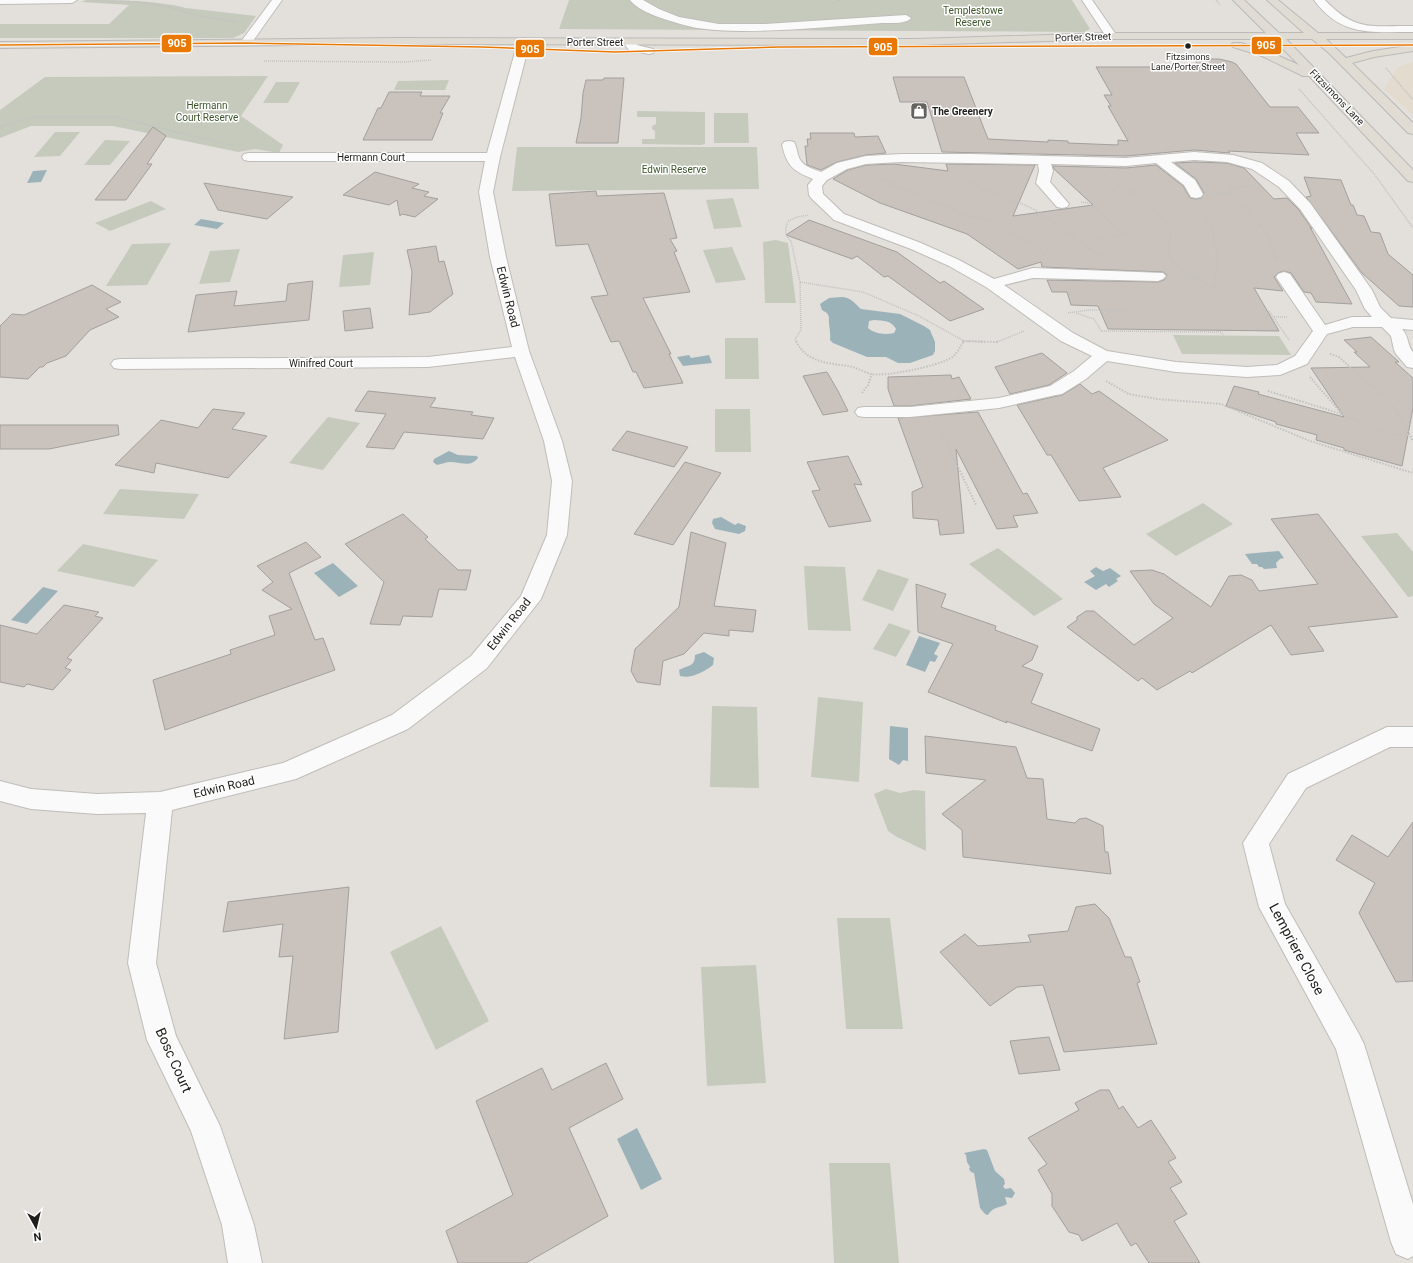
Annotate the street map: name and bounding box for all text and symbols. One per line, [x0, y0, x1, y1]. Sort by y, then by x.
park label: Templestowe Reserve [943, 5, 1003, 28]
street label: Porter Street [1055, 31, 1111, 43]
line badge: 905 [161, 34, 192, 53]
line badge: 905 [1251, 36, 1282, 55]
text: 905 [168, 37, 186, 50]
street label: Porter Street [567, 37, 623, 48]
line badge: 905 [868, 37, 898, 56]
line badge: 905 [515, 39, 545, 58]
text: 905 [1257, 39, 1275, 52]
text: 905 [874, 41, 892, 54]
marker: Fitzsimons Lane/Porter Street [1183, 41, 1193, 51]
text: 905 [521, 43, 539, 56]
place label: Fitzsimons Lane/Porter Street [1151, 52, 1225, 72]
street label: Fitzsimons Lane [1308, 67, 1366, 127]
park label: Hermann Court Reserve [176, 100, 238, 123]
shop icon: The Greenery [909, 101, 929, 121]
place label: The Greenery [932, 106, 994, 117]
street label: Hermann Court [337, 152, 405, 163]
park label: Edwin Reserve [642, 164, 706, 175]
street label: Edwin Road [494, 265, 522, 329]
street label: Winifred Court [289, 358, 353, 369]
street label: Edwin Road [484, 595, 534, 653]
street label: Edwin Road [192, 773, 256, 801]
street label: Lempriere Close [1266, 901, 1328, 997]
street label: Bosc Court [153, 1025, 196, 1095]
north arrow [16, 1207, 56, 1247]
text: N [32, 1229, 42, 1243]

